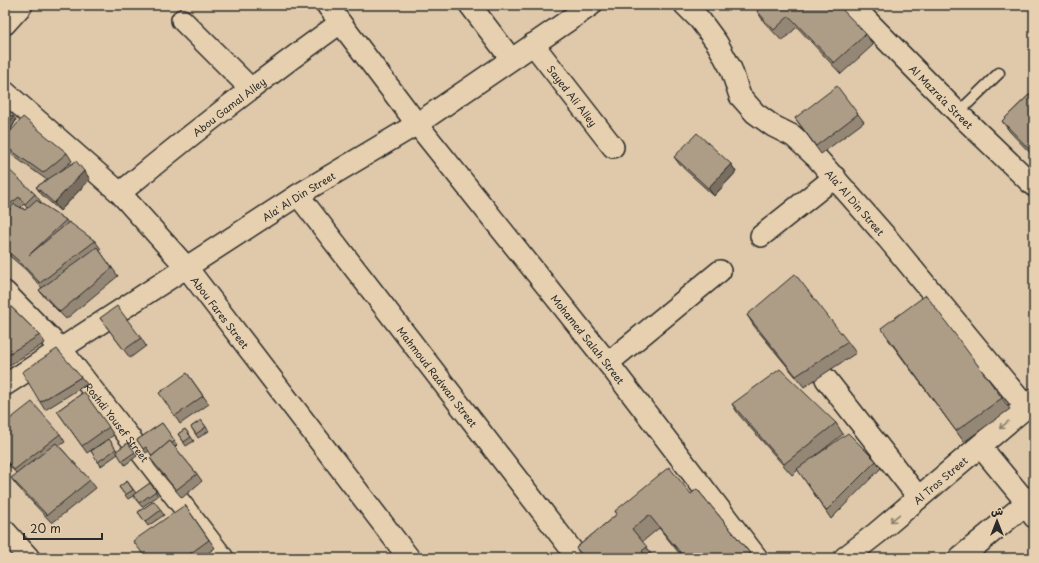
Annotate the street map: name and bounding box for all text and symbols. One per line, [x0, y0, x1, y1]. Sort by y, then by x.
street label: Al Mazra'a Street [906, 61, 977, 132]
street label: Sayed Ali Alley [544, 62, 602, 129]
street label: Abou Gamal Alley [189, 73, 269, 139]
street label: Ala' Al Din Street [822, 166, 889, 238]
street label: Ala' Al Din Street [259, 167, 338, 224]
street label: Abou Fares Street [188, 273, 253, 351]
street label: Mohamed Salah Street [548, 291, 629, 387]
street label: Mahmoud Radwan Street [394, 323, 481, 430]
street label: Roshdi Yousef Street [82, 379, 153, 465]
one-way arrow [999, 421, 1010, 430]
street label: Al Tros Street [910, 452, 970, 507]
north arrow [977, 501, 1017, 541]
text: ش [991, 502, 1003, 519]
one-way arrow [889, 514, 900, 523]
scale bar [24, 515, 102, 541]
text: 20 m [30, 519, 61, 537]

